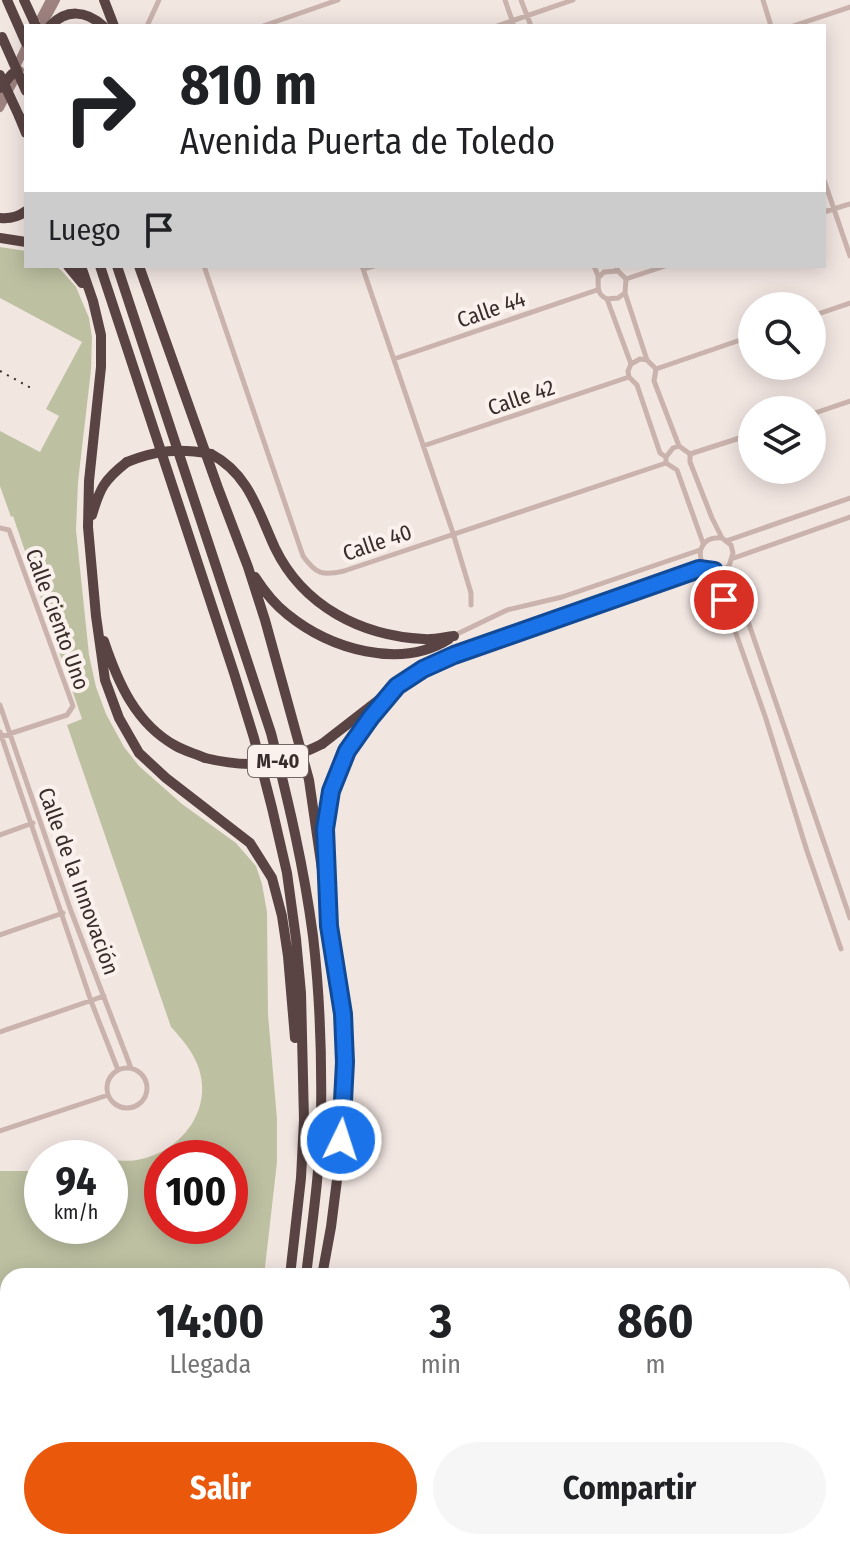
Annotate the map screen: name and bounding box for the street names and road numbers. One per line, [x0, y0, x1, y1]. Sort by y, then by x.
street label: Calle 44 [454, 285, 529, 334]
street label: Calle 42 [484, 373, 558, 421]
street label: Calle 40 [339, 518, 415, 567]
street label: Calle Ciento Uno [20, 545, 96, 693]
road number: M-40 [248, 745, 308, 777]
street label: Calle de la Innovación [32, 784, 125, 979]

